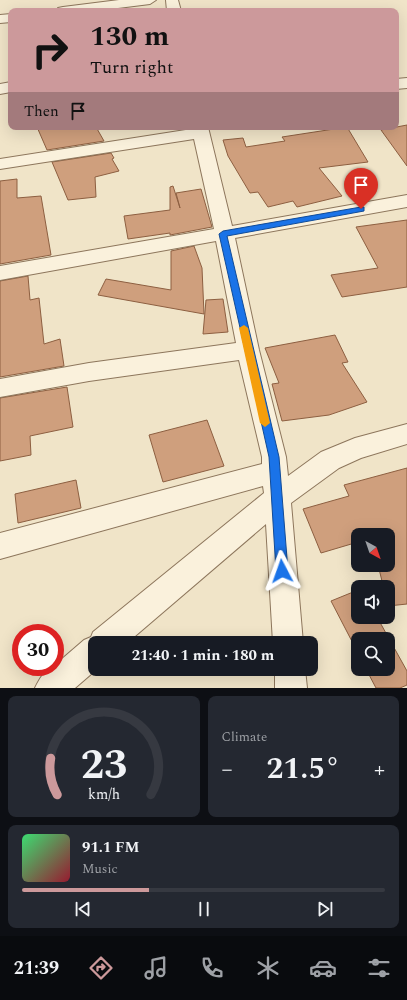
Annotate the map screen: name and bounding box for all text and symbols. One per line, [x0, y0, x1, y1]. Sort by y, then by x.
text: 130 m [90, 15, 169, 58]
icon: right [24, 24, 76, 76]
text: Turn right [90, 54, 173, 81]
text: Then [24, 100, 59, 123]
icon: arrive [67, 100, 89, 122]
pin [344, 168, 378, 209]
icon: arrive [350, 174, 372, 196]
north arrow [351, 528, 395, 572]
map controls [351, 528, 395, 676]
position arrow [261, 550, 303, 592]
button: sound [351, 580, 395, 624]
speed limit sign: 30 [12, 624, 64, 676]
button: search [351, 632, 395, 676]
text: 21:40 · 1 min · 180 m [132, 644, 274, 667]
text: Climate [222, 727, 267, 747]
text: 23 [80, 733, 127, 796]
text: 21.5° [266, 746, 340, 792]
text: − [222, 753, 233, 786]
text: + [374, 753, 385, 786]
text: km/h [88, 783, 120, 805]
text: 91.1 FM [82, 836, 139, 859]
text: Music [82, 859, 118, 879]
icon: previous [72, 898, 94, 920]
icon: pause [193, 898, 215, 920]
icon: next [314, 898, 336, 920]
icon: directions [87, 954, 115, 982]
icon: music [142, 954, 170, 982]
icon: phone [198, 954, 226, 982]
icon: climate [254, 954, 282, 982]
icon: car [309, 954, 337, 982]
icon: filters [365, 954, 393, 982]
text: 21:39 [14, 955, 59, 982]

